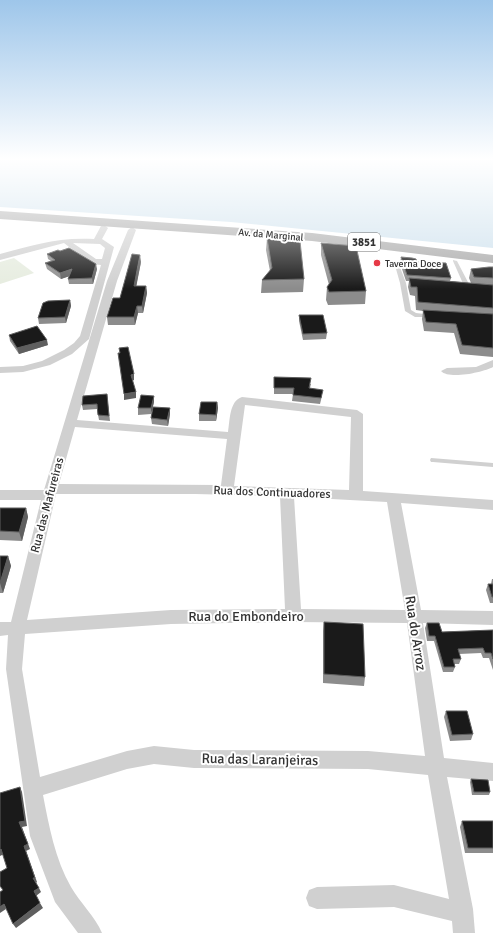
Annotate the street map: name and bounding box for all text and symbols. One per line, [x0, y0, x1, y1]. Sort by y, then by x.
street label: Av. da Marginal [238, 226, 304, 244]
road number: 3851 [348, 233, 380, 251]
marker: Taverna Doce [372, 258, 382, 268]
place label: Taverna Doce [385, 258, 441, 270]
street label: Rua das Mafureiras [28, 456, 67, 554]
street label: Rua dos Continuadores [213, 483, 331, 502]
street label: Rua do Arroz [401, 594, 430, 672]
street label: Rua do Embondeiro [188, 608, 304, 625]
street label: Rua das Laranjeiras [202, 750, 318, 769]

